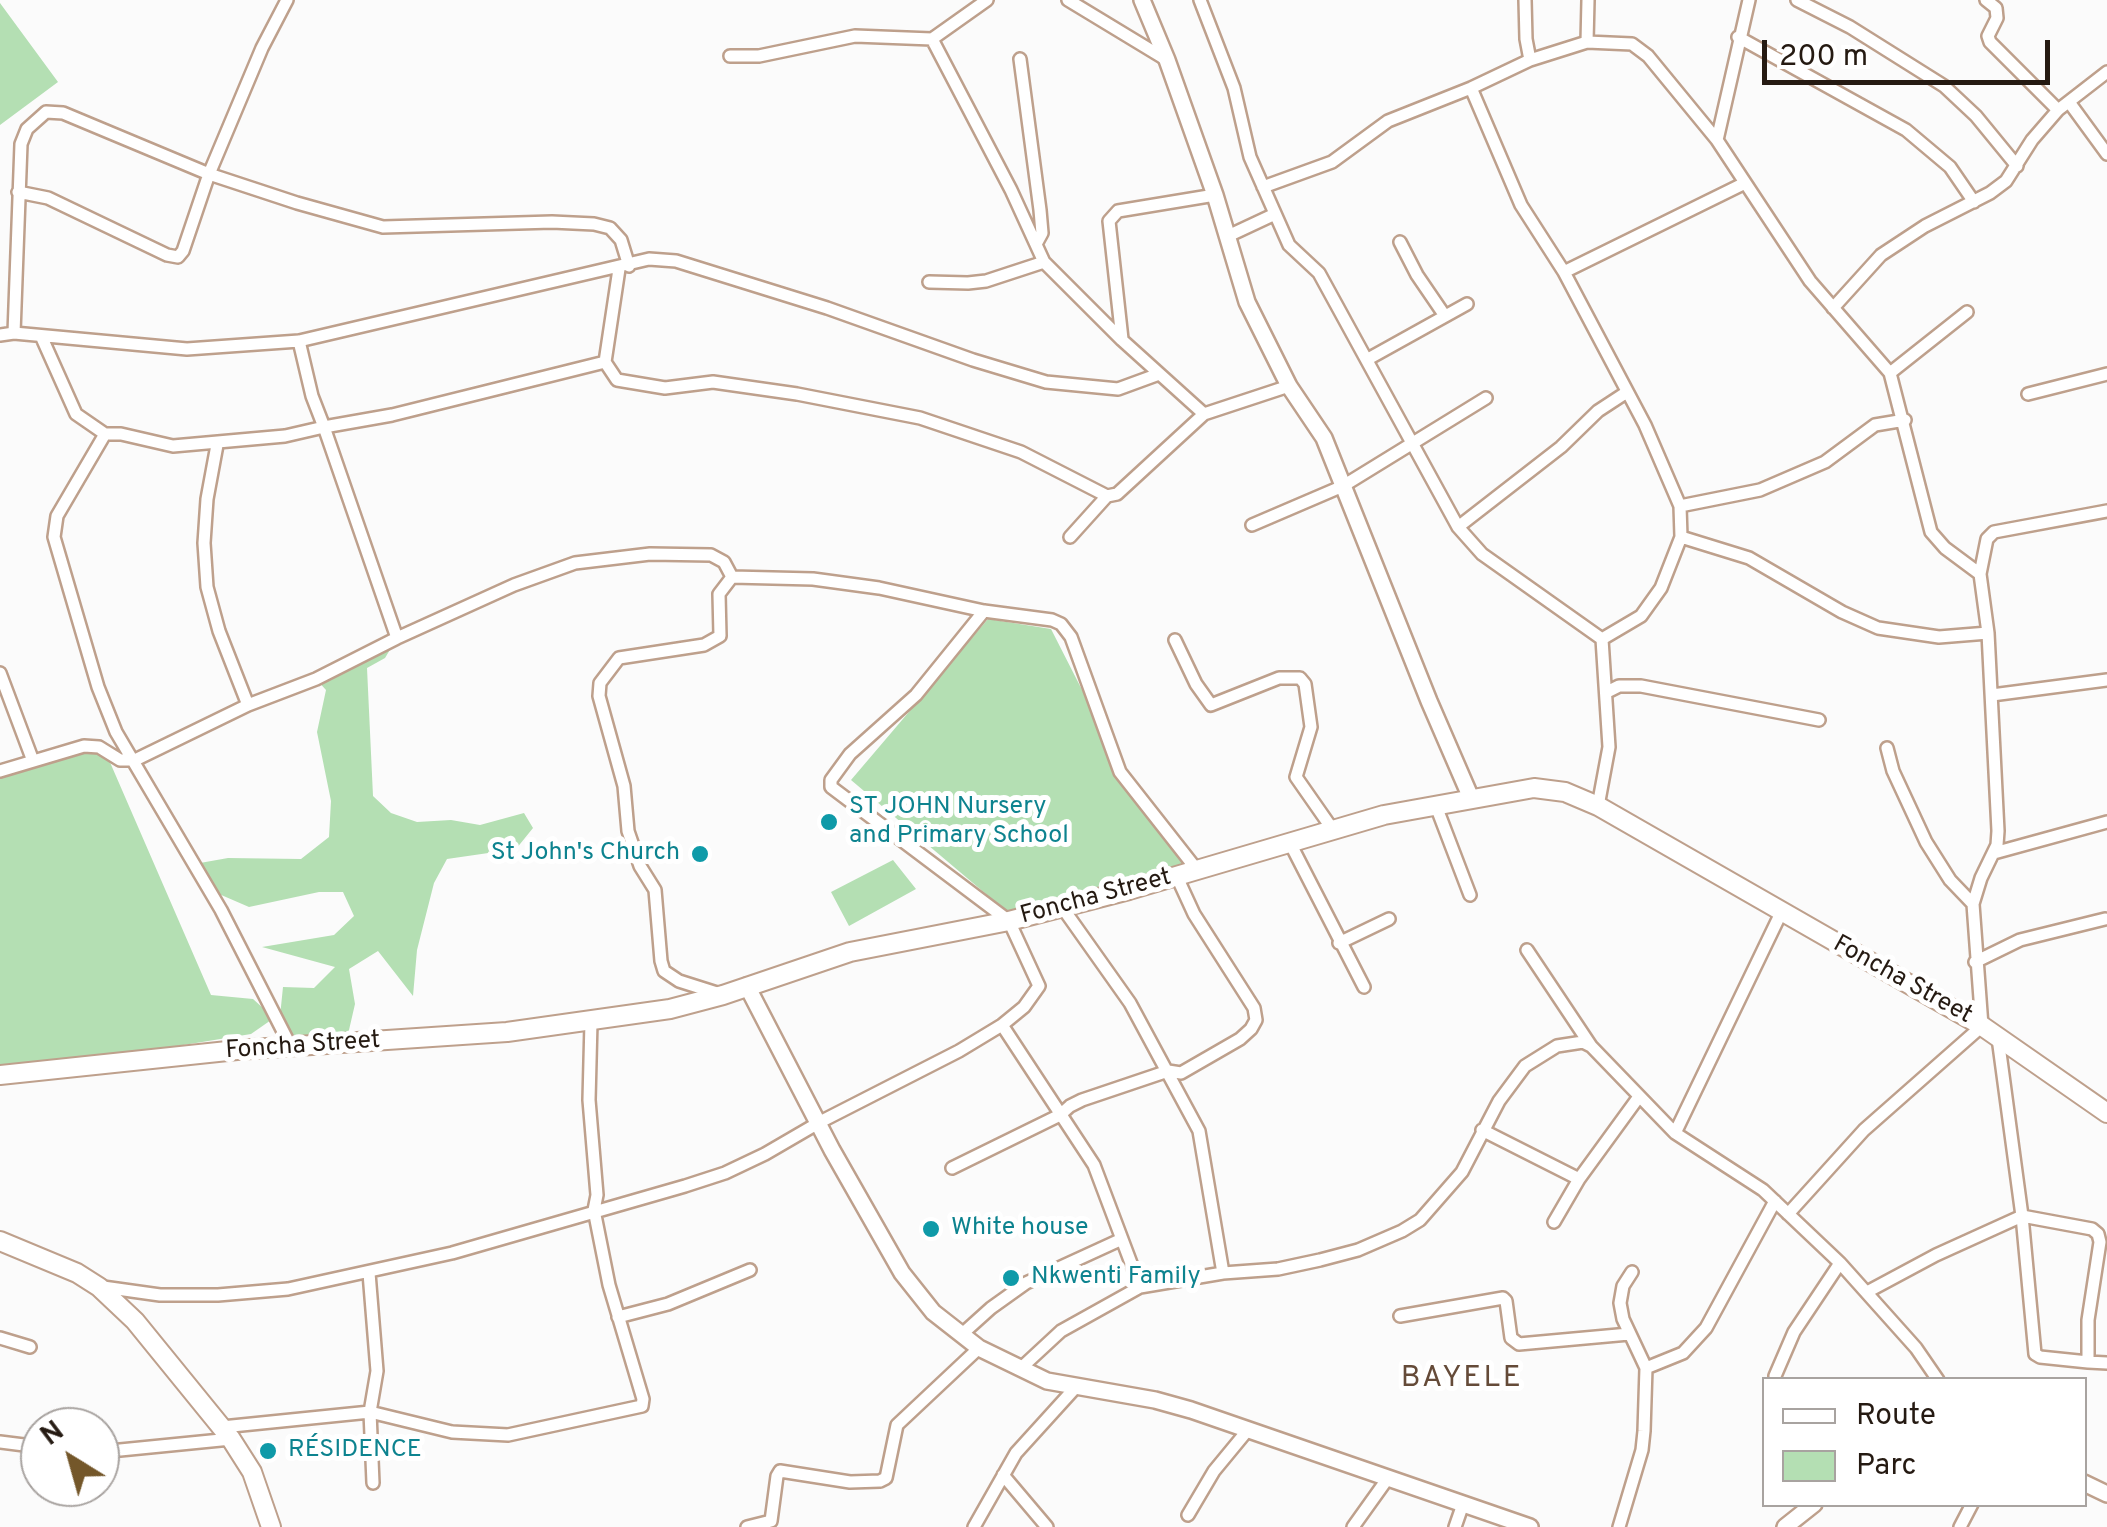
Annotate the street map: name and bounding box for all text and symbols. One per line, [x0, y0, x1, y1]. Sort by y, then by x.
scale bar [1767, 20, 2054, 82]
text: 200 m [1779, 39, 1868, 76]
place label: ST JOHN Nursery and Primary School [849, 793, 1069, 852]
marker: ST JOHN Nursery and Primary School [818, 811, 840, 833]
place label: St John's Church [491, 839, 680, 869]
marker: St John's Church [689, 843, 711, 865]
street label: Foncha Street [1017, 863, 1175, 933]
street label: Foncha Street [1827, 930, 1977, 1032]
street label: Foncha Street [225, 1027, 381, 1067]
place label: White house [951, 1214, 1088, 1244]
marker: White house [920, 1218, 942, 1240]
place label: Nkwenti Family [1031, 1263, 1201, 1293]
marker: Nkwenti Family [1000, 1267, 1022, 1289]
district label: BAYELE [1401, 1362, 1523, 1398]
legend [1762, 1377, 2087, 1507]
text: Route [1856, 1398, 1936, 1435]
north arrow [20, 1407, 120, 1507]
text: N [34, 1414, 72, 1455]
place label: RÉSIDENCE [288, 1436, 422, 1466]
marker: RÉSIDENCE [257, 1440, 279, 1462]
text: Parc [1856, 1448, 1916, 1485]

